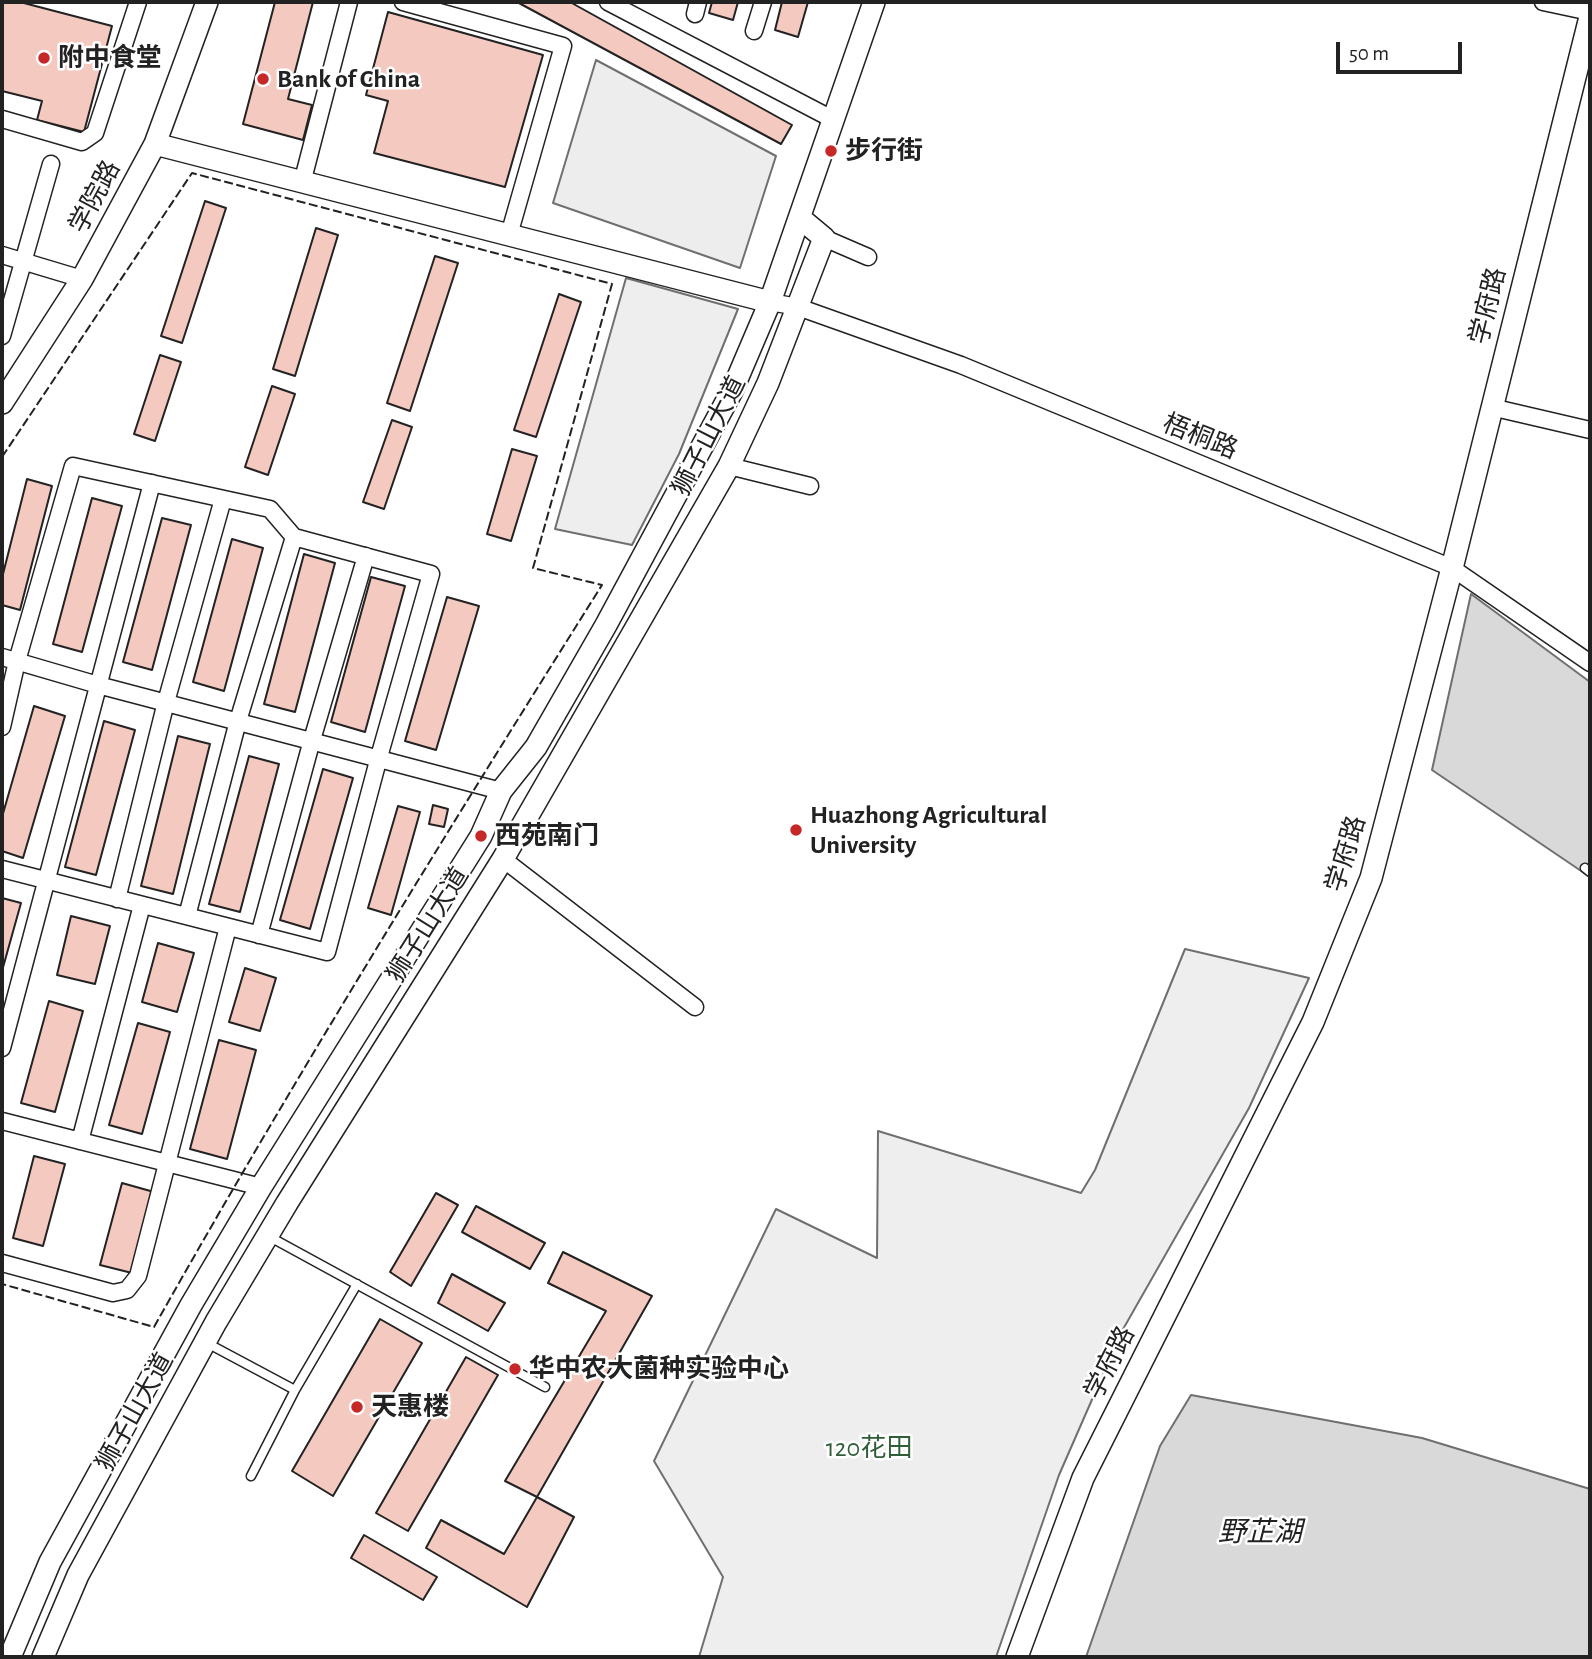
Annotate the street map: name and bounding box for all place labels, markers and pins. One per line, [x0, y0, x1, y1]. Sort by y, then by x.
place label: 附中食堂 [58, 42, 162, 74]
marker: 附中食堂 [36, 50, 52, 66]
place label: Bank of China [277, 63, 420, 95]
marker: Bank of China [255, 71, 271, 87]
place label: 步行街 [845, 135, 923, 167]
marker: 步行街 [823, 143, 839, 159]
place label: Huazhong Agricultural University [810, 799, 1047, 860]
place label: 西苑南门 [495, 820, 599, 852]
marker: Huazhong Agricultural University [788, 822, 804, 838]
marker: 西苑南门 [473, 828, 489, 844]
place label: 华中农大菌种实验中心 [529, 1353, 789, 1385]
marker: 华中农大菌种实验中心 [507, 1361, 523, 1377]
place label: 天惠楼 [371, 1391, 449, 1423]
marker: 天惠楼 [349, 1399, 365, 1415]

